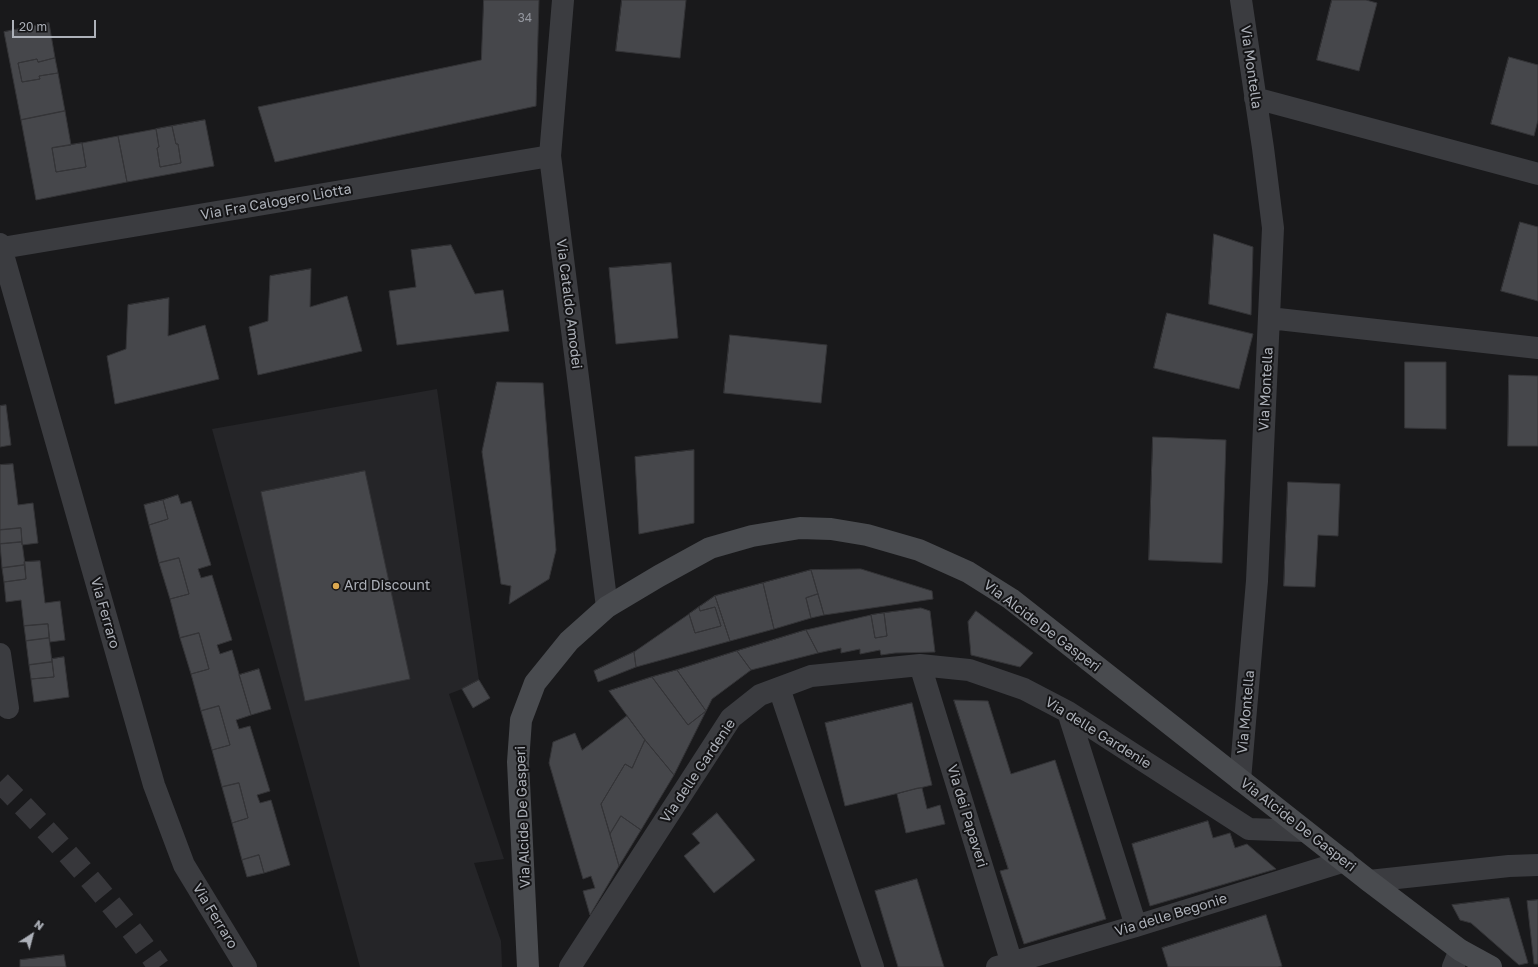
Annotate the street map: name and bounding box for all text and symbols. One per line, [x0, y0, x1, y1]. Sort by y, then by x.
house number: 34 [518, 11, 532, 25]
scale bar [14, 12, 98, 38]
text: 20 m [19, 19, 47, 34]
street label: Via Montella [1237, 24, 1265, 110]
street label: Via Fra Calogero Liotta [199, 180, 353, 224]
street label: Via Cataldo Amodei [553, 238, 585, 370]
street label: Via Montella [1255, 347, 1277, 431]
street label: Via Ferraro [87, 575, 123, 651]
street label: Via Alcide De Gasperi [980, 577, 1104, 675]
place label: Ard Discount [344, 578, 430, 594]
marker: Ard Discount [331, 581, 341, 591]
street label: Via Montella [1234, 669, 1258, 755]
street label: Via delle Gardenie [1042, 694, 1154, 772]
street label: Via delle Gardenie [657, 716, 739, 826]
street label: Via Alcide De Gasperi [512, 746, 534, 888]
street label: Via dei Papaveri [943, 763, 991, 869]
street label: Via Alcide De Gasperi [1237, 775, 1359, 875]
street label: Via Ferraro [189, 880, 241, 952]
street label: Via delle Begonie [1113, 890, 1229, 940]
north arrow [12, 915, 52, 955]
text: N [32, 917, 47, 933]

